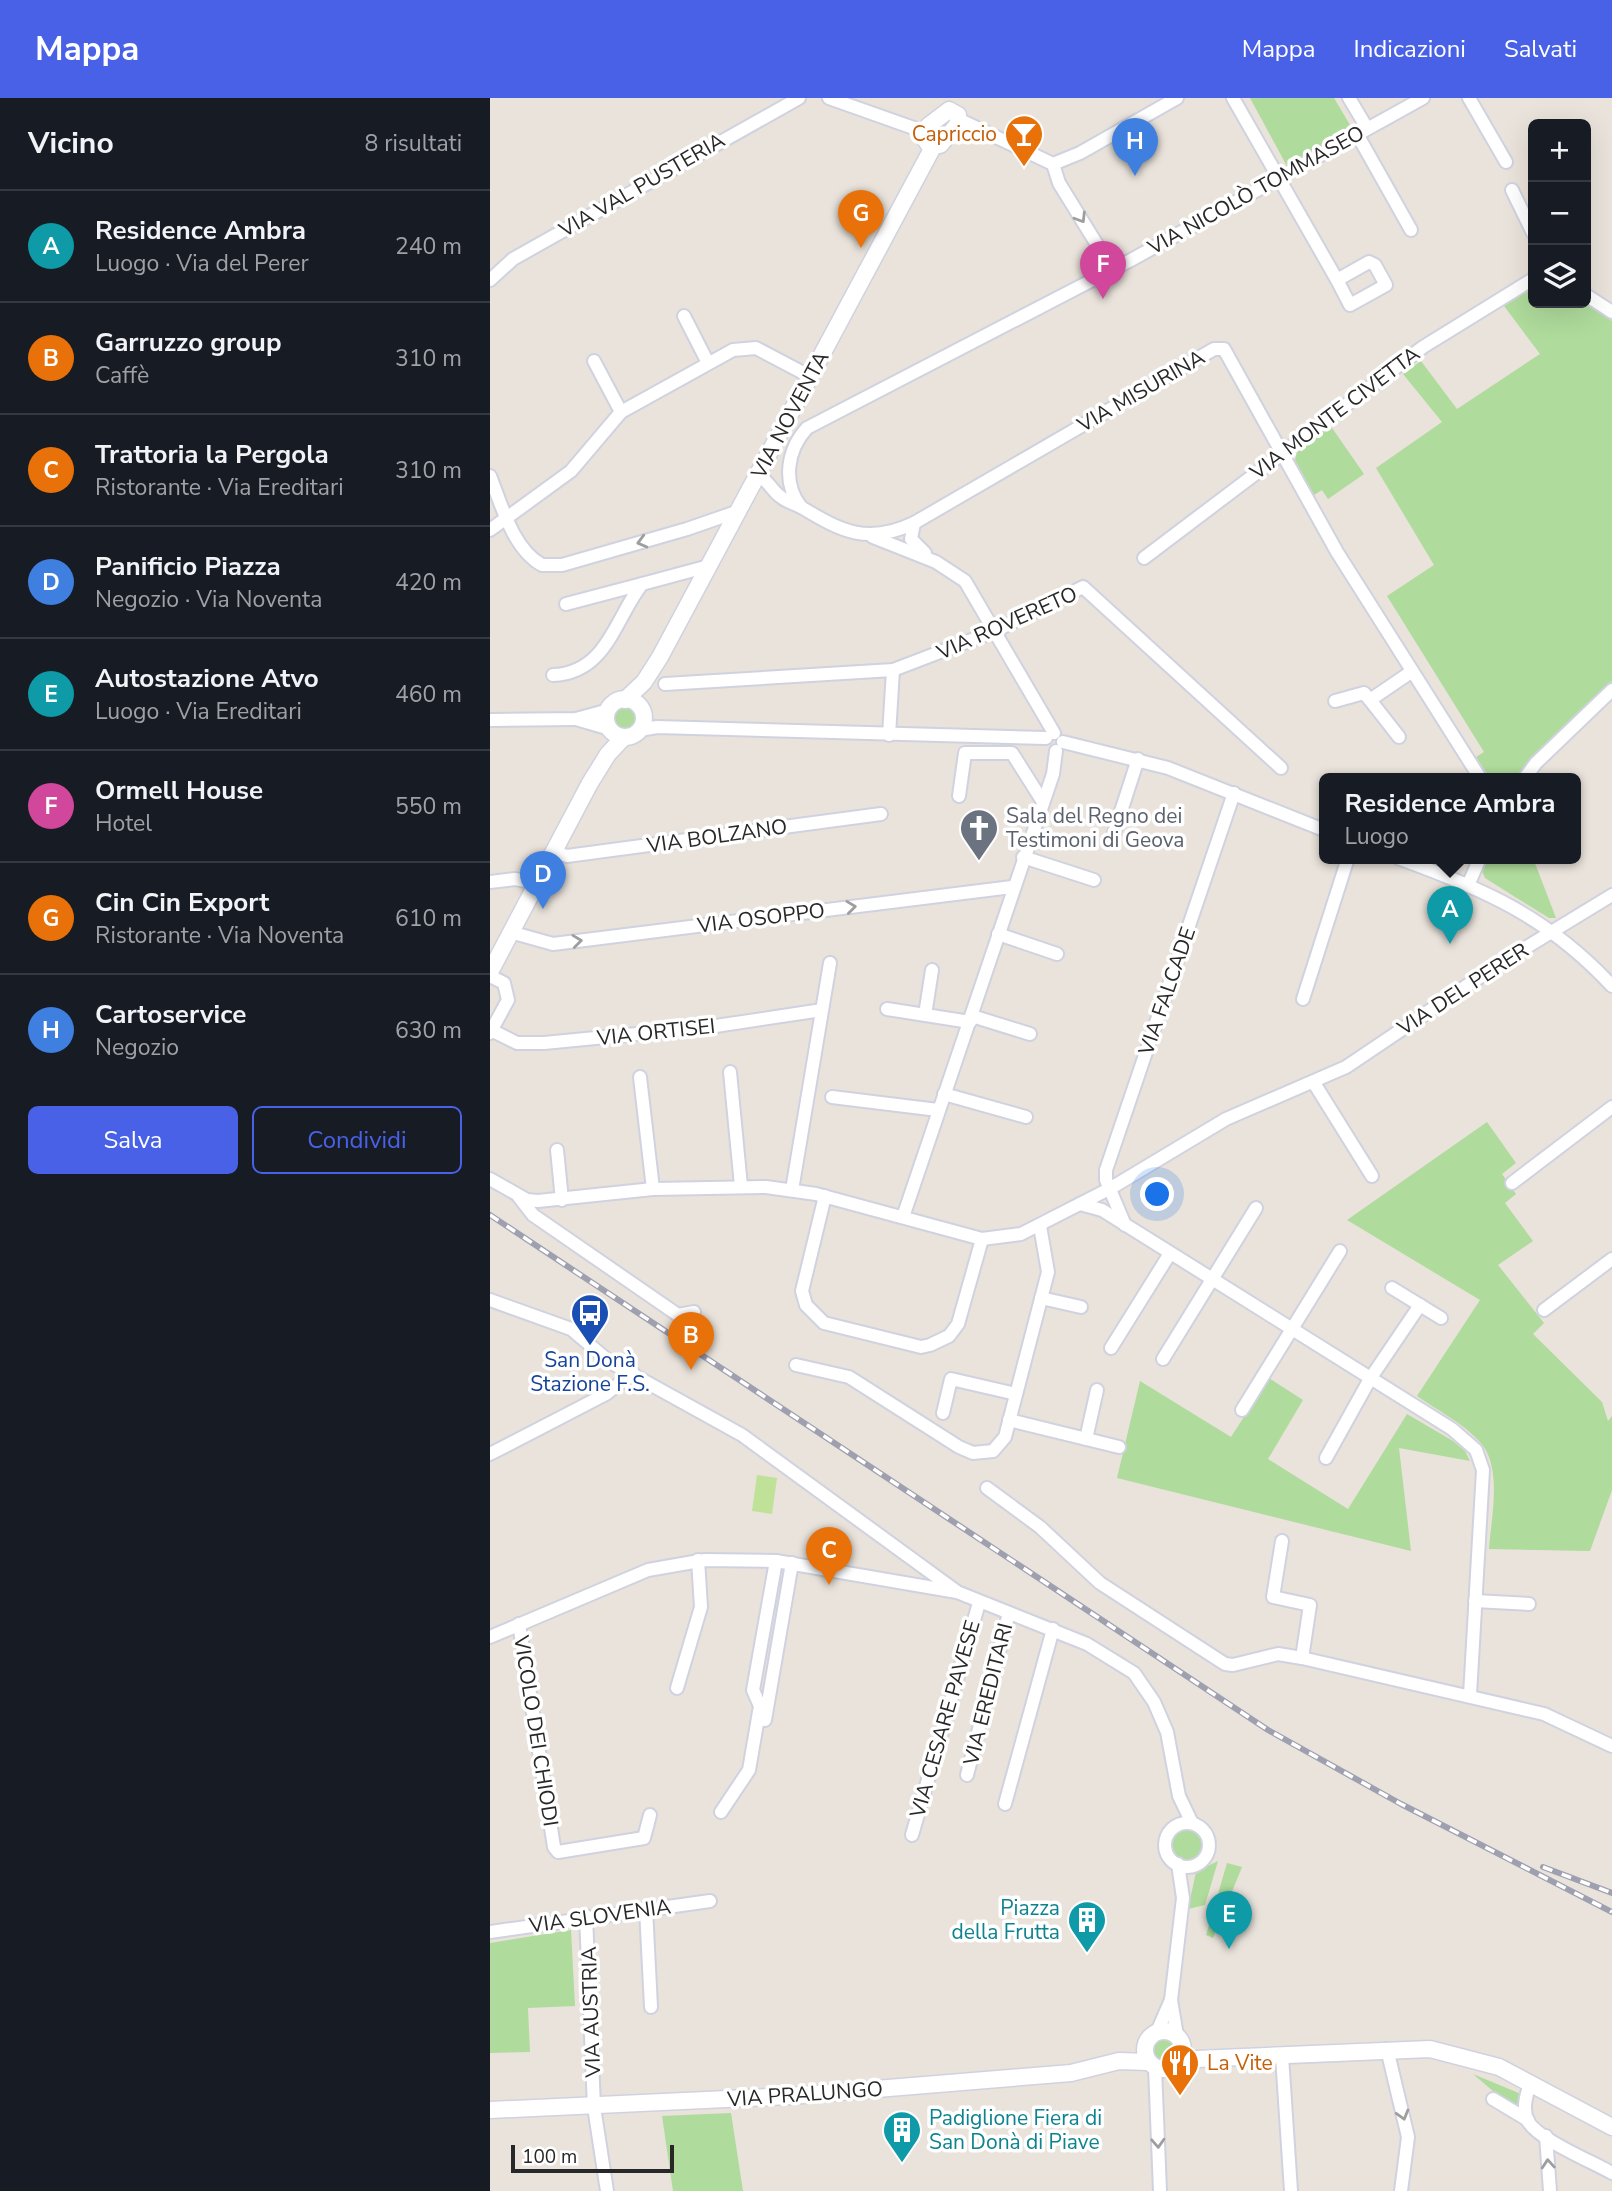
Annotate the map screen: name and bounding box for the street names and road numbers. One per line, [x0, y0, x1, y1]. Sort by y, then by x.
street label: VIA NICOLÒ TOMMASEO [1142, 119, 1369, 262]
street label: VIA VAL PUSTERIA [553, 126, 730, 244]
street label: VIA MONTE CIVETTA [1244, 340, 1426, 487]
street label: VIA MISURINA [1071, 343, 1210, 439]
street label: VIA NOVENTA [744, 346, 835, 484]
street label: VIA ROVERETO [932, 580, 1082, 667]
street label: VIA BOLZANO [644, 812, 789, 860]
street label: VIA OSOPPO [695, 896, 826, 940]
street label: VIA FALCADE [1132, 923, 1202, 1060]
street label: VIA DEL PERER [1391, 936, 1534, 1042]
street label: VIA ORTISEI [594, 1012, 717, 1052]
street label: VIA CESARE PAVESE [903, 1617, 987, 1822]
street label: VIA EREDITARI [957, 1620, 1019, 1769]
street label: VICOLO DEI CHIODI [507, 1633, 565, 1828]
street label: VIA SLOVENIA [526, 1892, 673, 1940]
street label: VIA AUSTRIA [575, 1946, 607, 2079]
street label: VIA PRALUNGO [725, 2075, 884, 2113]

